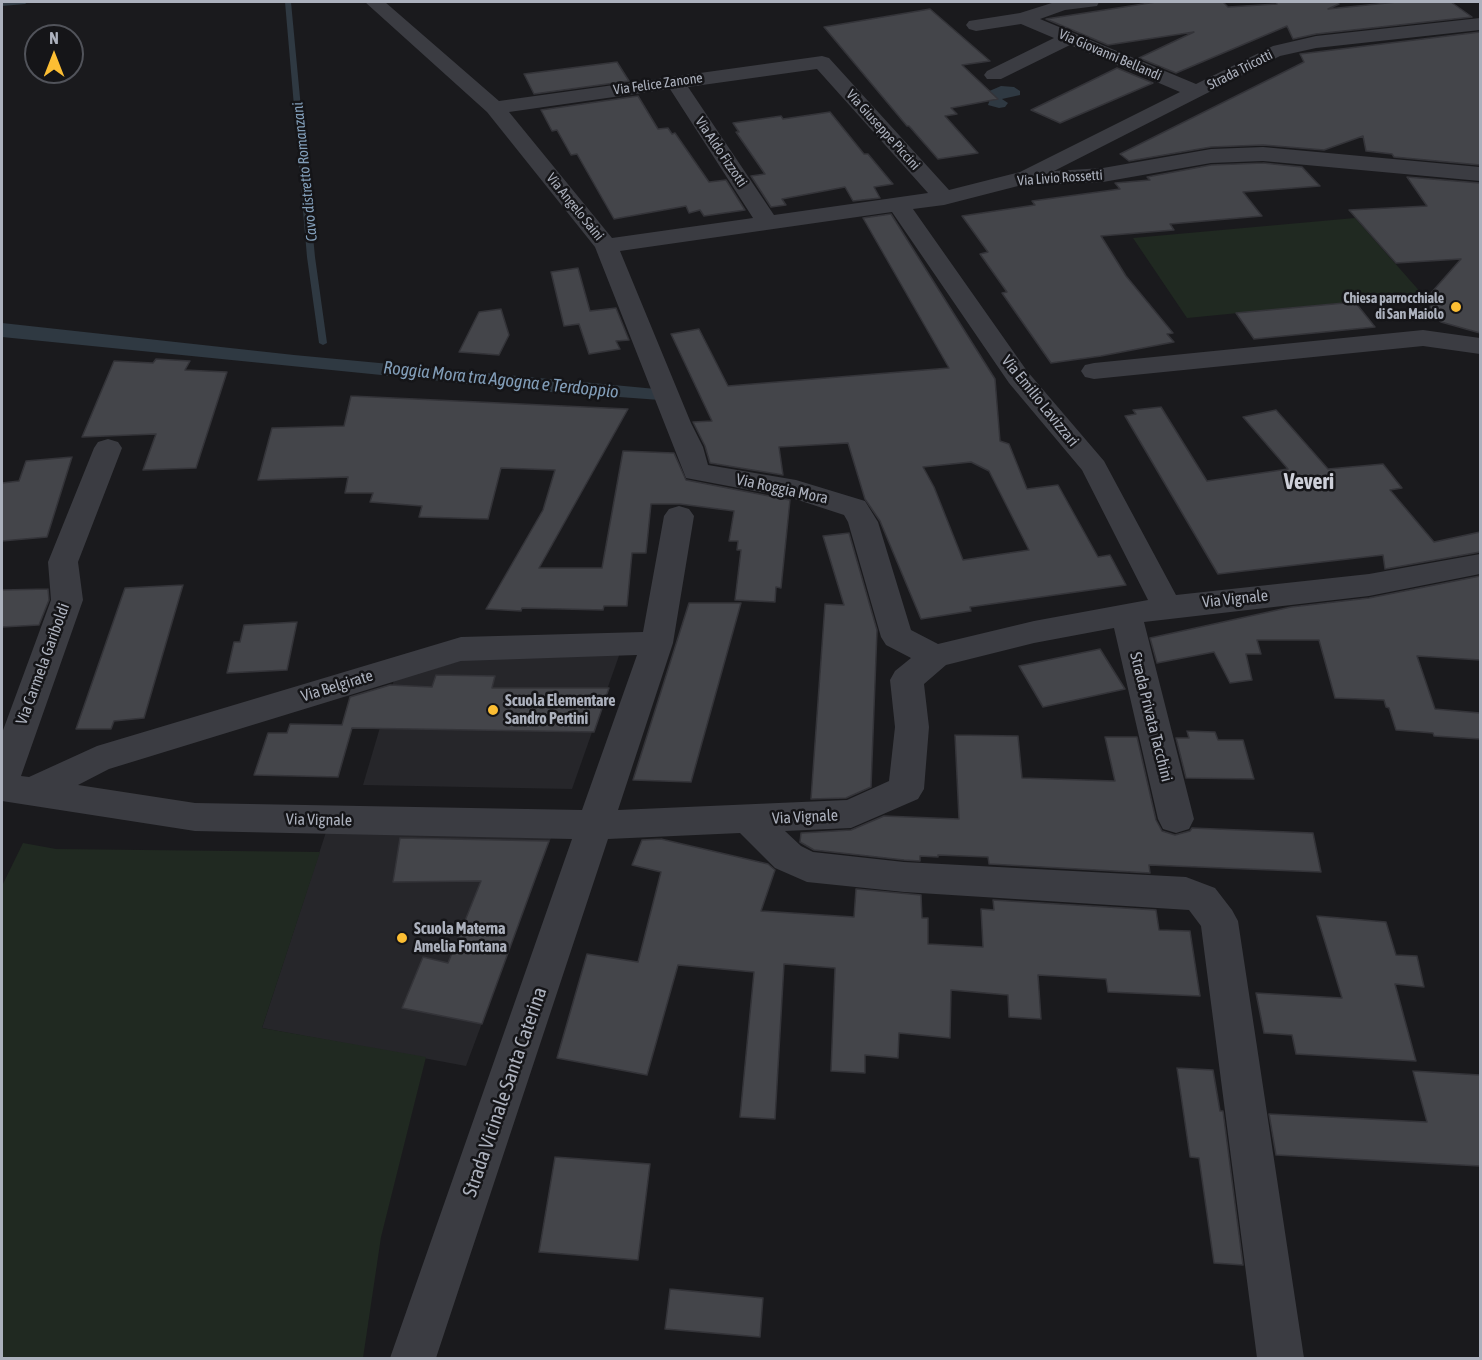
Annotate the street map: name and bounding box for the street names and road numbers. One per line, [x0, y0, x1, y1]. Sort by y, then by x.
street label: Via Giovanni Bellandi [1056, 26, 1164, 84]
street label: Strada Tricotti [1205, 46, 1275, 94]
street label: Via Felice Zanone [612, 69, 704, 99]
street label: Via Giuseppe Piccini [843, 86, 923, 174]
street label: Via Aldo Fizzotti [691, 114, 751, 190]
street label: Via Livio Rossetti [1017, 167, 1103, 189]
street label: Via Angelo Saini [543, 170, 607, 244]
street label: Via Emilio Lavizzari [997, 351, 1083, 451]
street label: Via Roggia Mora [734, 470, 830, 508]
street label: Via Vignale [1201, 586, 1269, 612]
street label: Via Carmela Gariboldi [12, 601, 74, 727]
street label: Strada Privata Tacchini [1126, 650, 1176, 784]
street label: Via Belgirate [299, 666, 375, 706]
street label: Via Vignale [771, 806, 839, 828]
street label: Via Vignale [286, 810, 352, 830]
street label: Strada Vicinale Santa Caterina [458, 984, 552, 1200]

